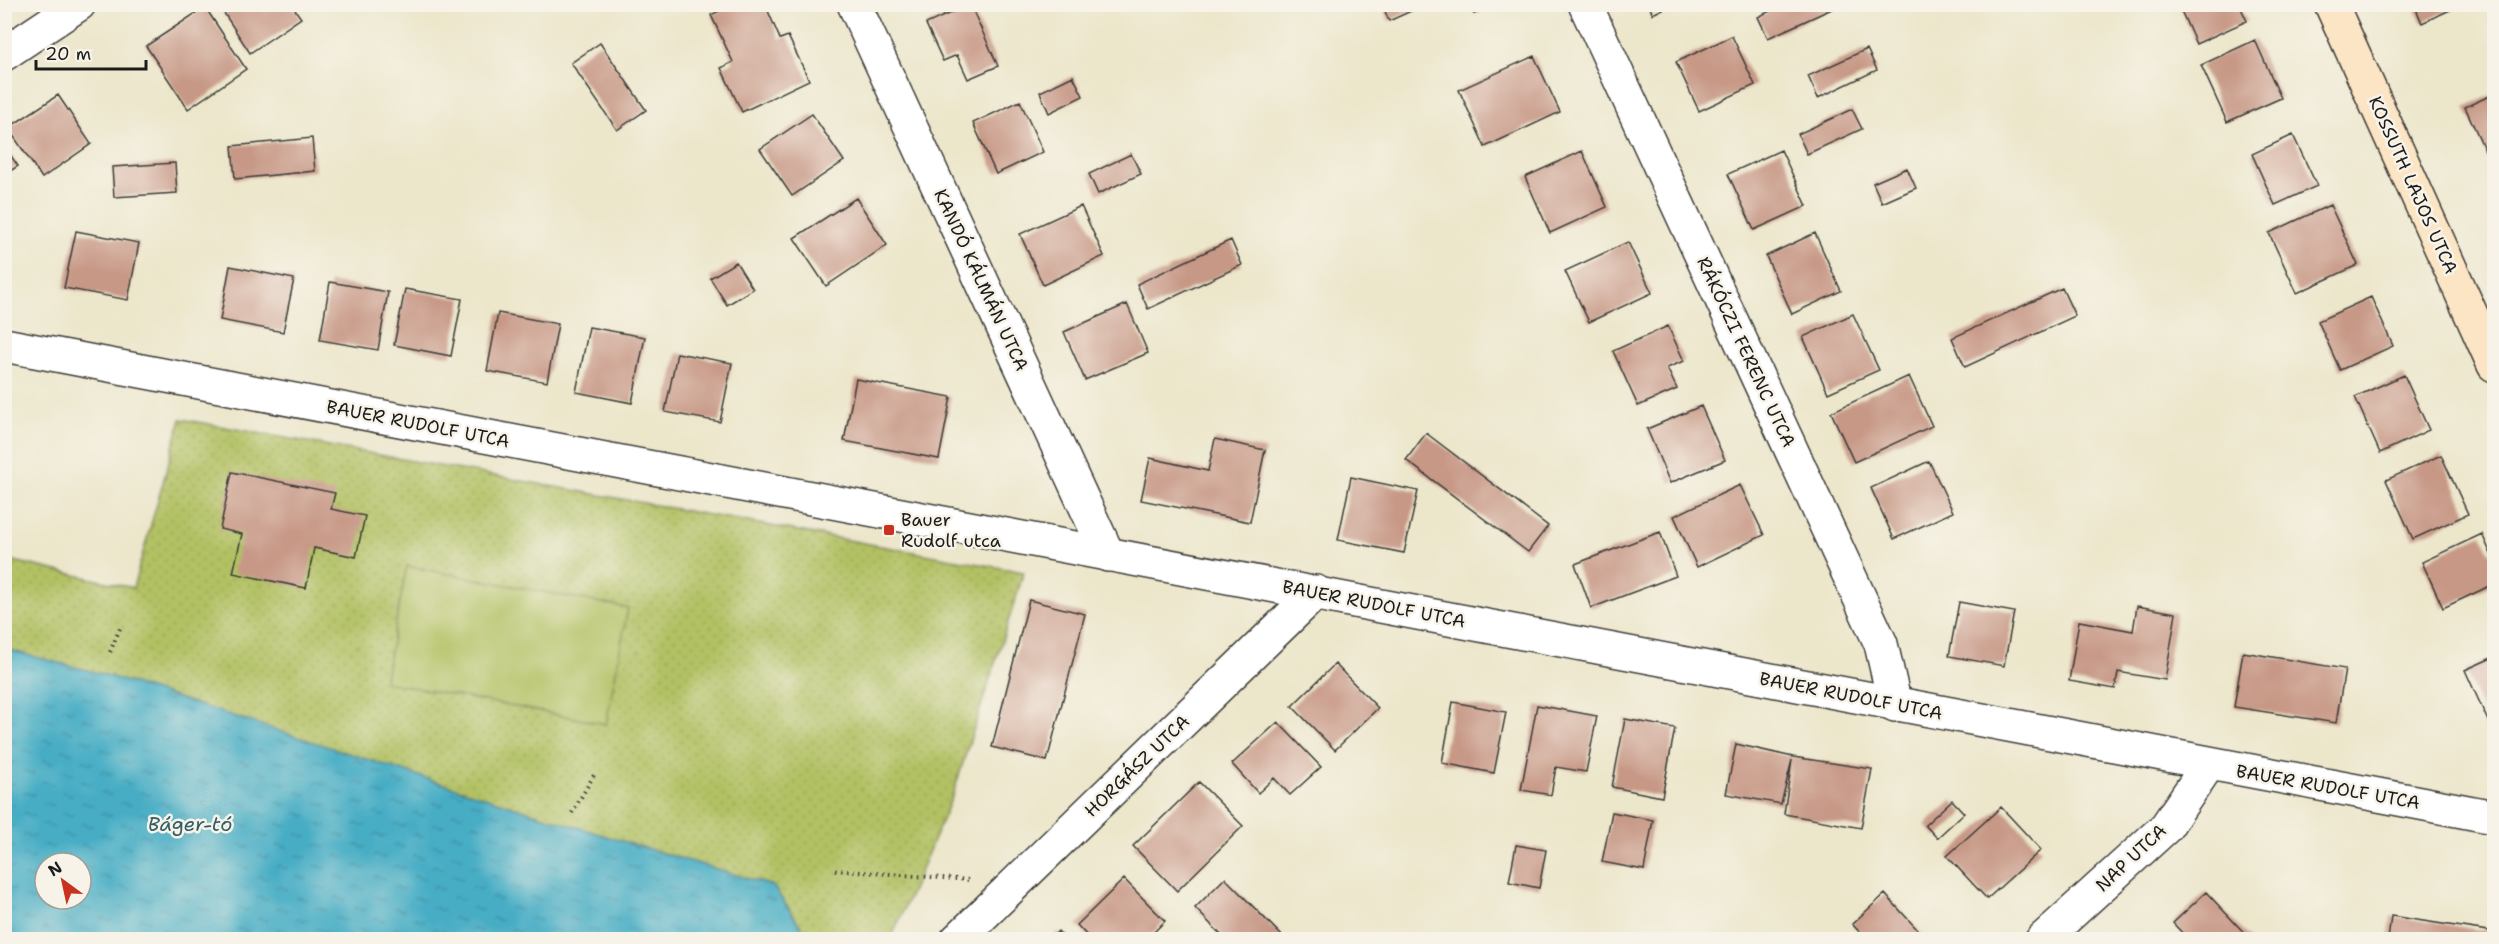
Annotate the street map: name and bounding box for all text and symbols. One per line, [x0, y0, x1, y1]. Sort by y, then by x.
scale bar [36, 33, 146, 71]
text: 20 m [45, 42, 91, 66]
street label: KOSSUTH LAJOS UTCA [2363, 92, 2463, 278]
street label: KANDÓ KÁLMÁN UTCA [928, 185, 1034, 375]
street label: RÁKÓCZI FERENC UTCA [1691, 253, 1801, 451]
street label: BAUER RUDOLF UTCA [324, 394, 512, 454]
place label: Bauer Rudolf utca [901, 508, 1001, 553]
marker: Bauer Rudolf utca [882, 523, 896, 537]
street label: BAUER RUDOLF UTCA [1280, 574, 1468, 634]
street label: BAUER RUDOLF UTCA [1757, 666, 1945, 726]
street label: HORGÁSZ UTCA [1079, 710, 1195, 822]
street label: BAUER RUDOLF UTCA [2234, 759, 2422, 815]
water label: Báger-tó [148, 811, 232, 837]
street label: NAP UTCA [2090, 819, 2172, 897]
north arrow [33, 851, 93, 911]
text: N [44, 857, 66, 881]

